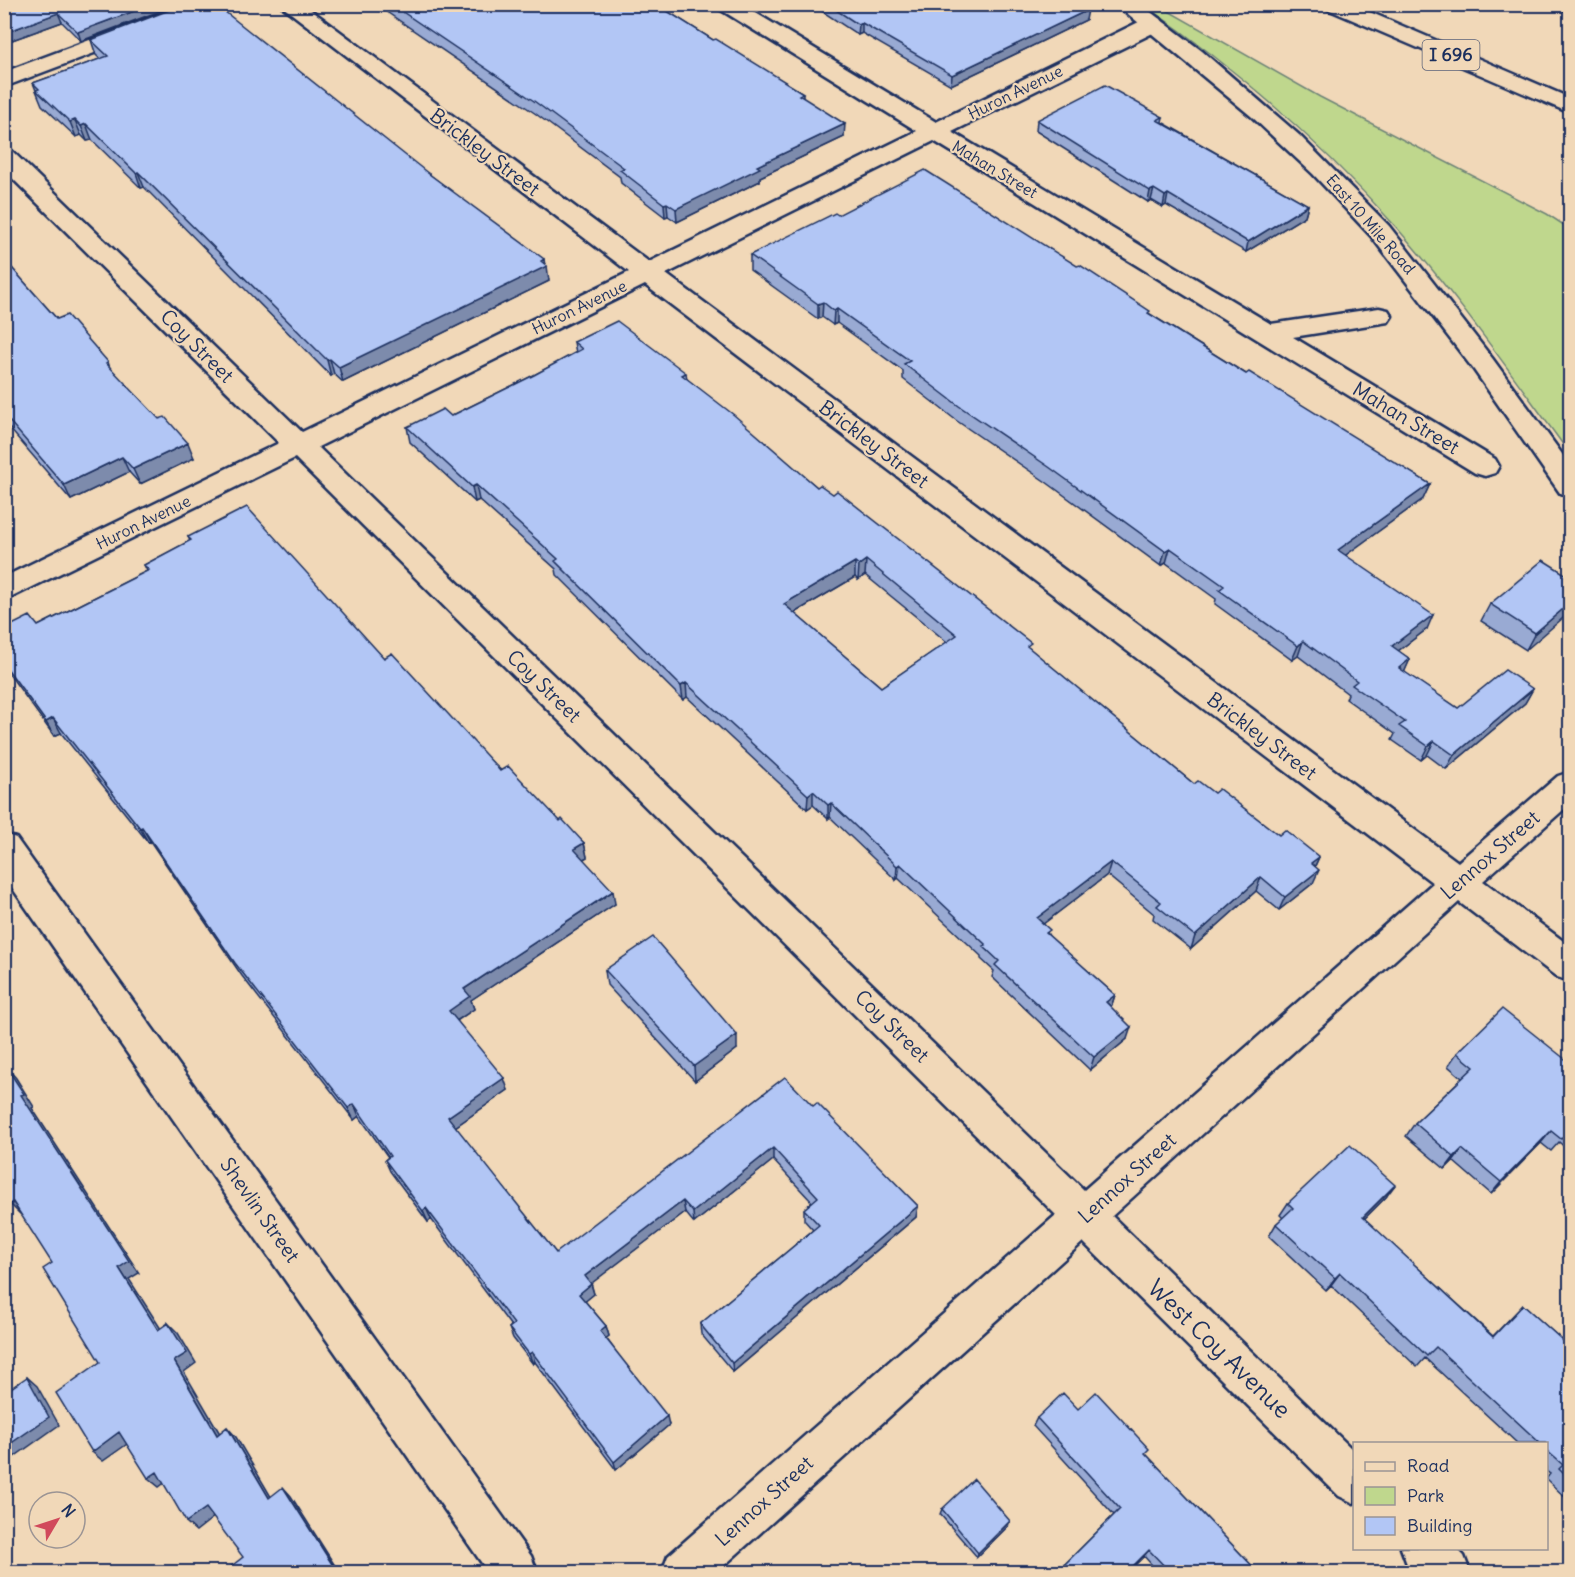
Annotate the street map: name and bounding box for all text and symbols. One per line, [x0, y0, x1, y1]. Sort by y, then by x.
road number: I 696 [1422, 40, 1480, 70]
street label: Huron Avenue [964, 60, 1066, 124]
street label: Brickley Street [426, 102, 545, 201]
street label: Mahan Street [949, 136, 1042, 203]
street label: East 10 Mile Road [1322, 170, 1420, 278]
street label: Huron Avenue [528, 275, 630, 339]
street label: Coy Street [155, 304, 240, 388]
street label: Mahan Street [1348, 376, 1464, 459]
street label: Brickley Street [815, 394, 934, 493]
street label: Huron Avenue [92, 490, 194, 554]
street label: Coy Street [502, 644, 587, 727]
street label: Brickley Street [1203, 686, 1322, 785]
street label: Lennox Street [1435, 805, 1545, 904]
street label: Coy Street [850, 984, 935, 1067]
street label: Lennox Street [1073, 1127, 1181, 1228]
street label: Shevlin Street [215, 1153, 306, 1267]
street label: West Coy Avenue [1142, 1272, 1298, 1424]
legend [1353, 1442, 1548, 1550]
street label: Lennox Street [710, 1450, 818, 1551]
text: Road [1407, 1454, 1450, 1477]
text: Park [1407, 1484, 1444, 1507]
north arrow [27, 1490, 87, 1550]
text: N [57, 1500, 80, 1521]
text: Building [1407, 1514, 1472, 1537]

